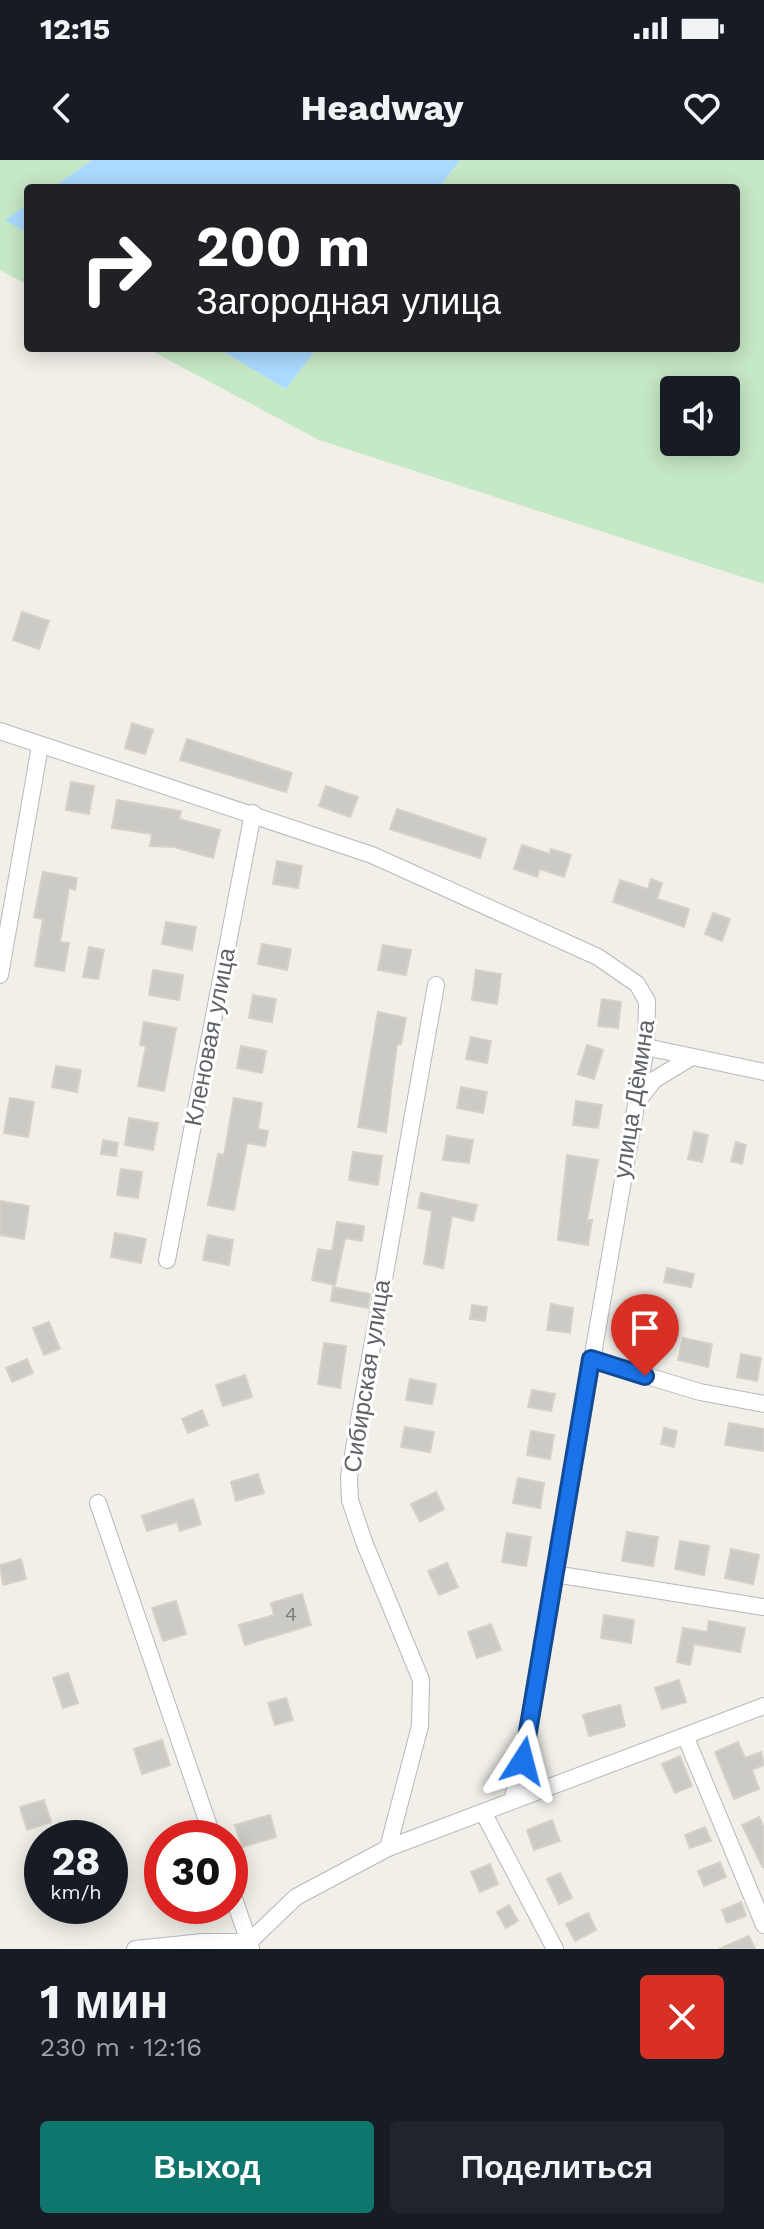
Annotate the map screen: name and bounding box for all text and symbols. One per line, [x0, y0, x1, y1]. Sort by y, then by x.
text: 12:15 [40, 11, 110, 46]
icon: back [40, 86, 84, 130]
icon: heart [680, 86, 724, 130]
text: Headway [301, 87, 463, 129]
text: 200 m [196, 214, 370, 280]
icon: right [64, 216, 168, 320]
text: Загородная улица [196, 281, 501, 323]
map controls [660, 376, 740, 456]
button: sound [660, 376, 740, 456]
street label: Кленовая улица [179, 945, 241, 1128]
street label: улица Дёмина [608, 1017, 660, 1180]
street label: Сибирская улица [338, 1277, 396, 1474]
pin [611, 1294, 679, 1376]
icon: arrive [623, 1306, 667, 1350]
house number: 4 [285, 1602, 297, 1626]
position arrow [481, 1719, 565, 1803]
speed limit sign: 30 [144, 1820, 248, 1924]
text: 28 [52, 1838, 100, 1885]
text: km/h [50, 1880, 102, 1904]
text: 1 мин [40, 1973, 168, 2030]
button: close [640, 1975, 724, 2059]
text: 230 m · 12:16 [40, 2032, 202, 2062]
button: Выход [40, 2121, 374, 2213]
button: Поделиться [390, 2121, 724, 2213]

